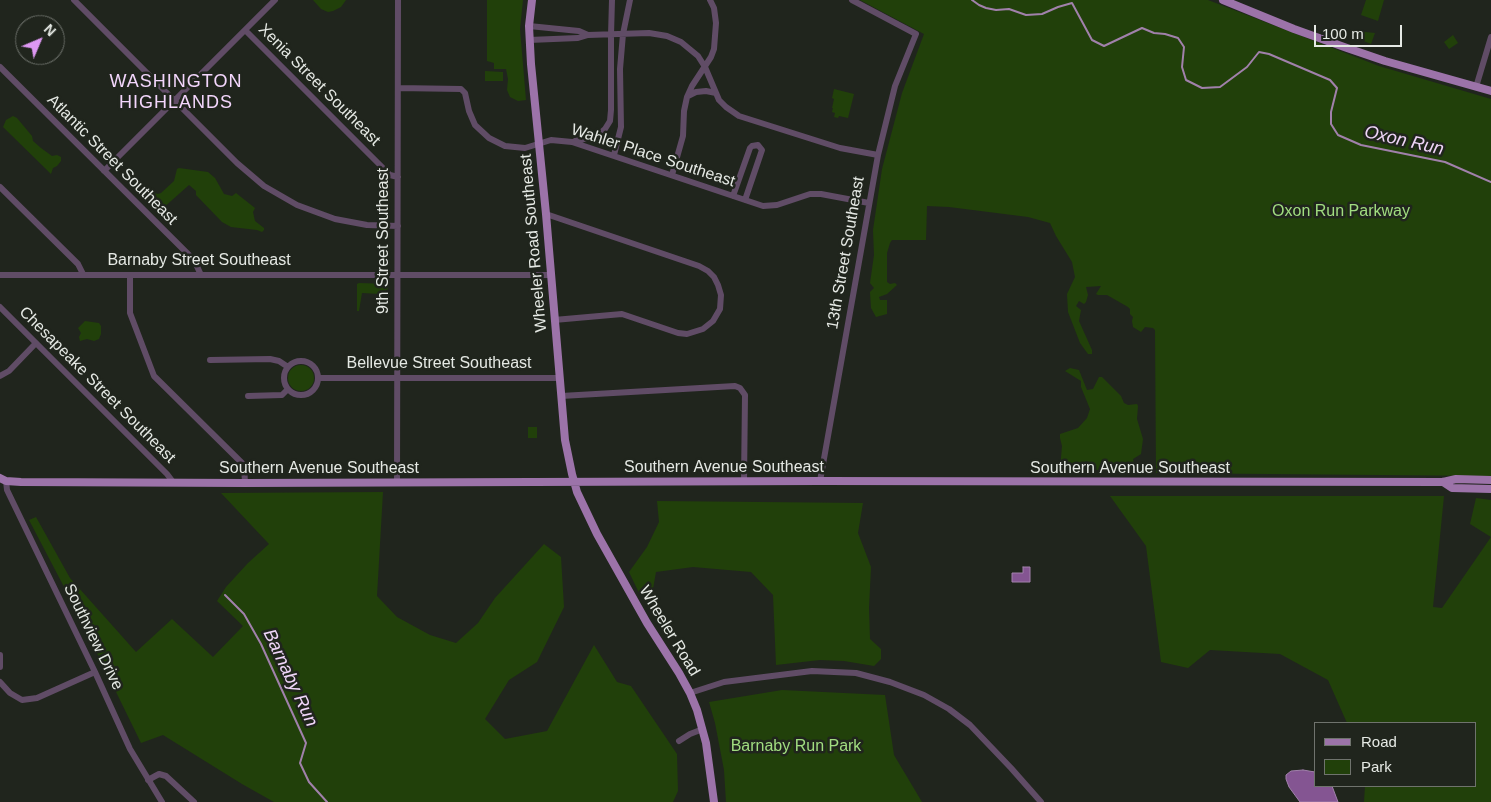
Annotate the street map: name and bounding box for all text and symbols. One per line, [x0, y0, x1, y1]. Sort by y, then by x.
north arrow [15, 15, 65, 65]
scale bar [1316, 15, 1404, 47]
street label: Xenia Street Southeast [254, 20, 384, 150]
text: N [41, 21, 59, 39]
text: 100 m [1322, 25, 1364, 42]
district label: WASHINGTON HIGHLANDS [108, 71, 244, 114]
street label: Atlantic Street Southeast [43, 91, 181, 229]
street label: Wahler Place Southeast [569, 120, 737, 192]
water label: Oxon Run [1362, 121, 1446, 161]
street label: Wheeler Road Southeast [517, 153, 551, 333]
street label: 9th Street Southeast [374, 168, 394, 314]
street label: 13th Street Southeast [823, 175, 869, 331]
park label: Oxon Run Parkway [1272, 202, 1410, 222]
street label: Barnaby Street Southeast [107, 251, 291, 271]
street label: Chesapeake Street Southeast [15, 303, 179, 467]
street label: Bellevue Street Southeast [346, 354, 532, 374]
street label: Southern Avenue Southeast [624, 458, 824, 478]
street label: Southern Avenue Southeast [219, 459, 419, 479]
street label: Southern Avenue Southeast [1030, 459, 1230, 479]
street label: Southview Drive [59, 581, 127, 693]
street label: Wheeler Road [634, 582, 704, 680]
water label: Barnaby Run [258, 626, 322, 730]
legend [1314, 722, 1476, 787]
text: Road [1361, 733, 1397, 750]
park label: Barnaby Run Park [731, 737, 861, 757]
text: Park [1361, 758, 1392, 775]

